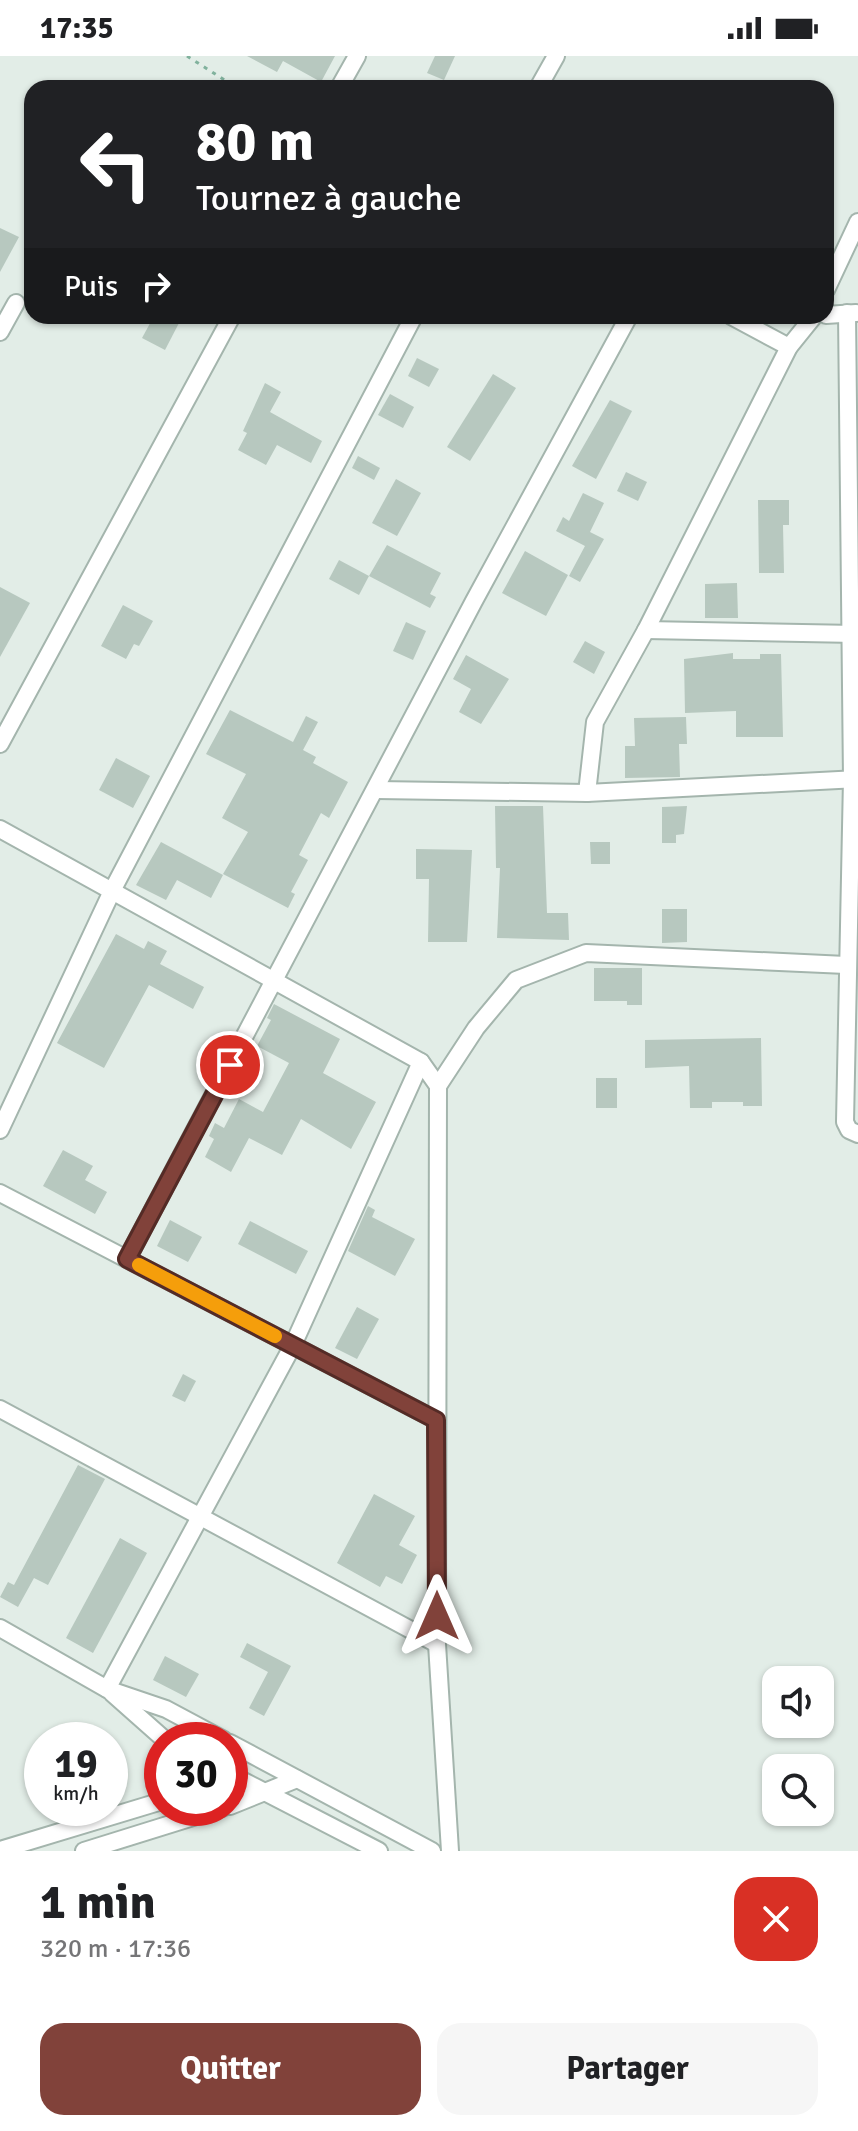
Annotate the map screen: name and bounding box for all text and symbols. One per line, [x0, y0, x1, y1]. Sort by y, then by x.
text: 17:35 [40, 10, 114, 47]
text: 80 m [196, 107, 314, 176]
icon: left [64, 112, 168, 216]
text: Tournez à gauche [196, 176, 462, 221]
icon: right [134, 264, 178, 308]
text: Puis [64, 268, 118, 305]
pin [196, 1031, 264, 1099]
icon: arrive [208, 1043, 252, 1087]
position arrow [395, 1574, 479, 1658]
map controls [762, 1666, 834, 1826]
button: sound [762, 1666, 834, 1738]
speed limit sign: 30 [144, 1722, 248, 1826]
text: 19 [54, 1739, 98, 1789]
button: search [762, 1754, 834, 1826]
text: km/h [53, 1781, 99, 1806]
text: 1 min [40, 1873, 156, 1932]
button: close [734, 1877, 818, 1961]
text: 320 m · 17:36 [40, 1933, 191, 1965]
button: Quitter [40, 2023, 421, 2115]
button: Partager [437, 2023, 818, 2115]

